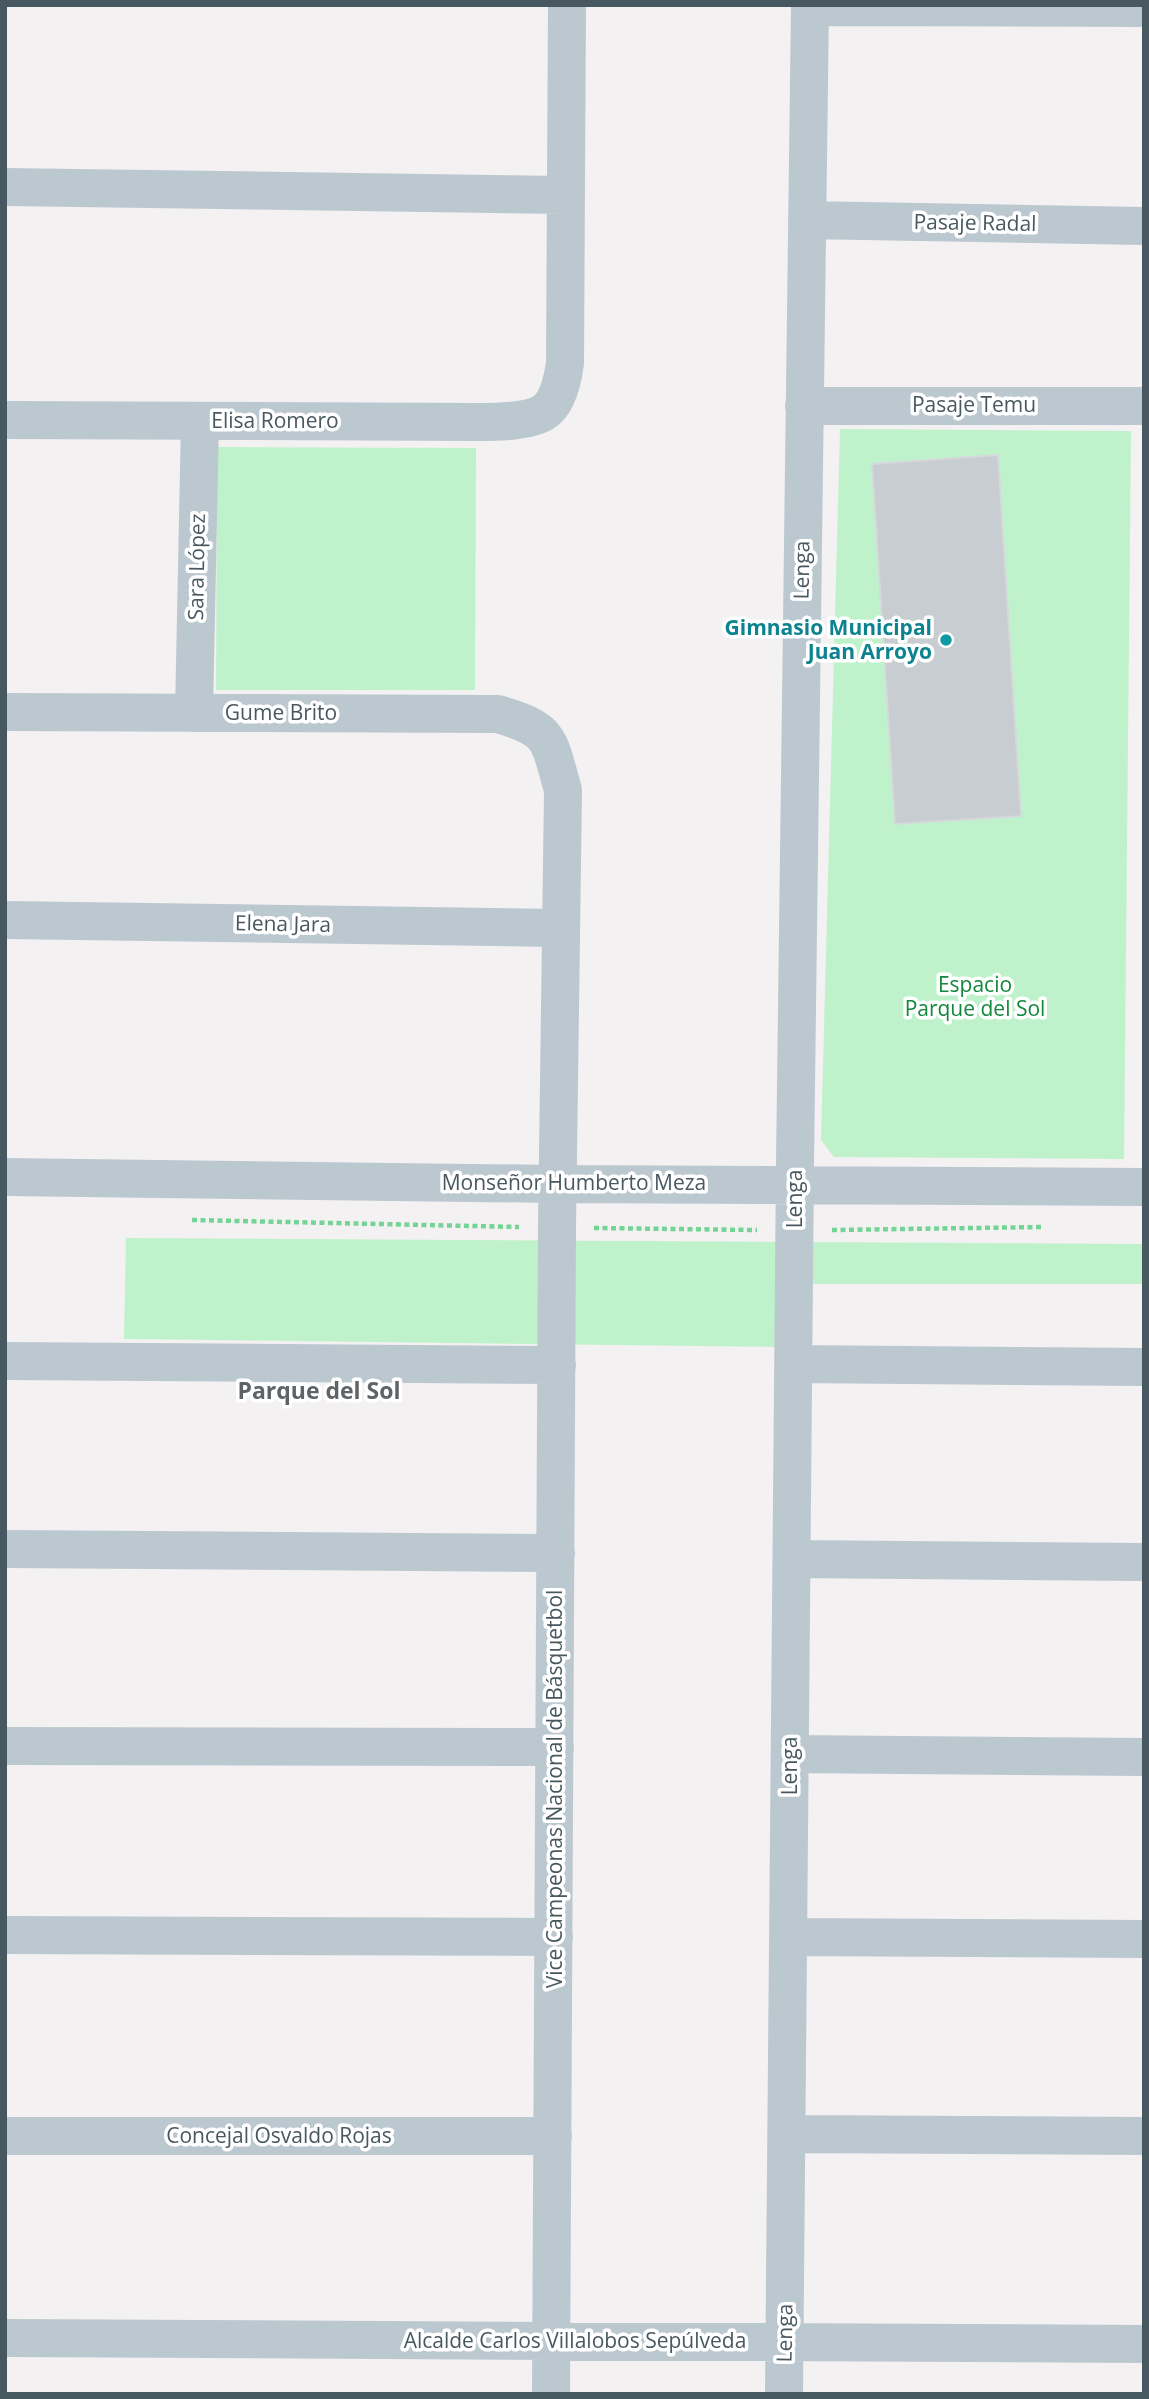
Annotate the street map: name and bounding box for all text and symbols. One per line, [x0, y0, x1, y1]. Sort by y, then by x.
street label: Pasaje Radal [913, 207, 1037, 237]
street label: Pasaje Temu [912, 390, 1036, 418]
street label: Elisa Romero [211, 406, 339, 434]
street label: Sara López [181, 513, 211, 621]
street label: Lenga [786, 540, 816, 600]
place label: Gimnasio Municipal Juan Arroyo [725, 613, 932, 665]
marker: Gimnasio Municipal Juan Arroyo [938, 632, 954, 648]
street label: Gume Brito [225, 698, 337, 726]
street label: Elena Jara [235, 908, 331, 938]
park label: Espacio Parque del Sol [905, 970, 1045, 1022]
street label: Monseñor Humberto Meza [442, 1168, 706, 1196]
street label: Lenga [780, 1170, 808, 1228]
district label: Parque del Sol [237, 1374, 401, 1406]
street label: Vice Campeonas Nacional de Básquetbol [540, 1590, 568, 1988]
street label: Lenga [775, 1737, 803, 1795]
street label: Concejal Osvaldo Rojas [166, 2121, 392, 2149]
street label: Lenga [769, 2303, 799, 2363]
street label: Alcalde Carlos Villalobos Sepúlveda [404, 2326, 746, 2354]

